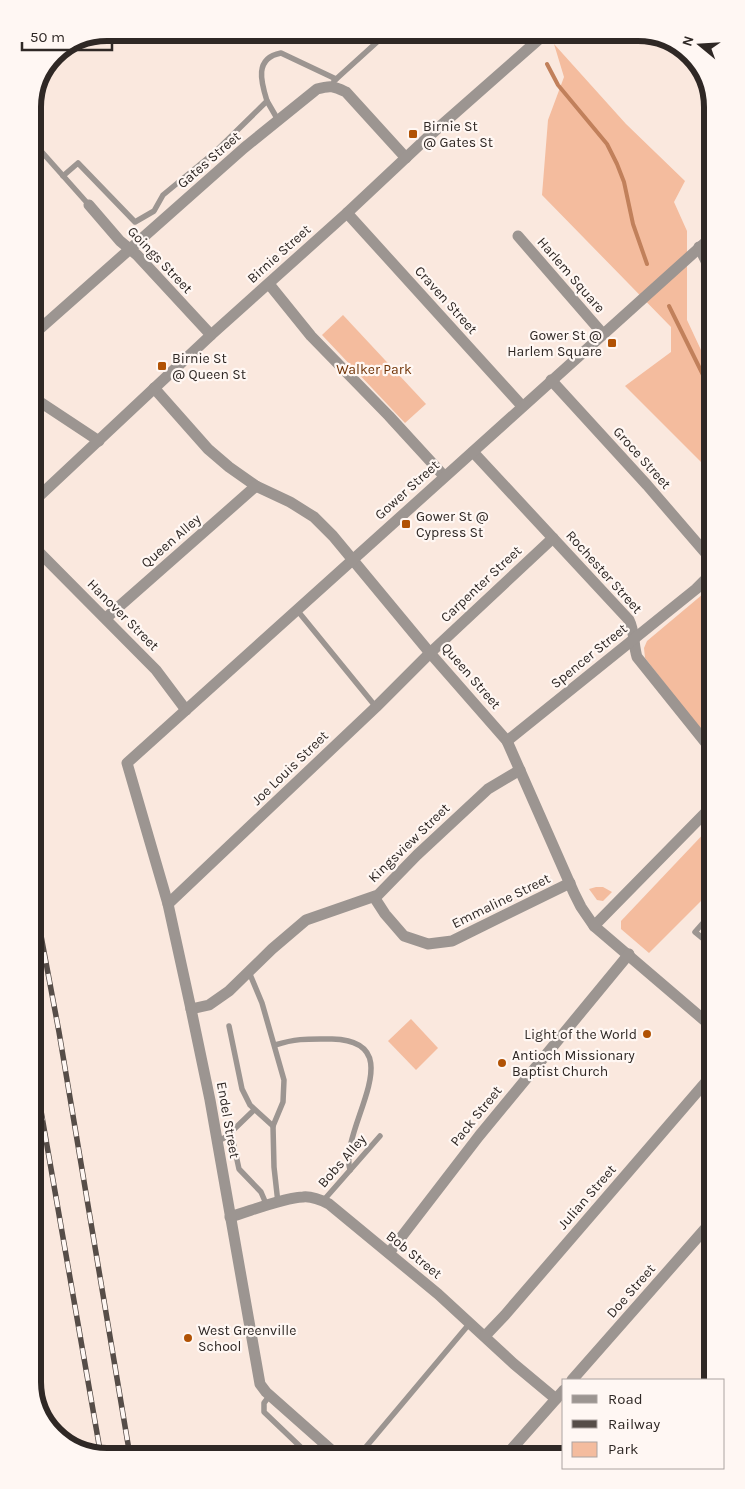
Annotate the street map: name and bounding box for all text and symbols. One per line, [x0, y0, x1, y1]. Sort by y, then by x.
scale bar [22, 20, 112, 52]
north arrow [675, 20, 725, 70]
text: 50 m [30, 28, 65, 46]
text: N [678, 34, 698, 49]
place label: Birnie St @ Gates St [423, 118, 493, 151]
street label: Gates Street [174, 128, 244, 192]
marker: Birnie St @ Gates St [407, 128, 419, 140]
street label: Birnie Street [244, 221, 314, 287]
street label: Goings Street [124, 223, 196, 297]
street label: Harlem Square [534, 234, 608, 316]
street label: Craven Street [411, 262, 481, 338]
place label: Gower St @ Harlem Square [507, 327, 602, 360]
marker: Gower St @ Harlem Square [606, 337, 618, 349]
place label: Birnie St @ Queen St [172, 350, 246, 383]
marker: Birnie St @ Queen St [156, 360, 168, 372]
park label: Walker Park [336, 361, 412, 378]
street label: Groce Street [610, 423, 674, 493]
street label: Gower Street [371, 457, 443, 523]
place label: Gower St @ Cypress St [416, 508, 489, 541]
street label: Queen Alley [138, 510, 205, 571]
marker: Gower St @ Cypress St [400, 518, 412, 530]
street label: Rochester Street [562, 527, 646, 617]
street label: Carpenter Street [437, 542, 525, 626]
street label: Hanover Street [84, 576, 162, 654]
street label: Spencer Street [547, 620, 631, 692]
street label: Queen Street [438, 639, 504, 713]
street label: Joe Louis Street [248, 727, 332, 809]
street label: Kingsview Street [365, 800, 453, 886]
street label: Emmaline Street [449, 870, 553, 932]
place label: Light of the World [524, 1026, 637, 1043]
marker: Light of the World [641, 1028, 653, 1040]
place label: Antioch Missionary Baptist Church [512, 1047, 635, 1080]
marker: Antioch Missionary Baptist Church [496, 1057, 508, 1069]
street label: Endel Street [213, 1080, 243, 1160]
street label: Pack Street [447, 1083, 505, 1149]
street label: Bobs Alley [314, 1131, 370, 1191]
street label: Julian Street [554, 1161, 620, 1233]
street label: Bob Street [383, 1227, 445, 1283]
street label: Doe Street [603, 1261, 659, 1321]
place label: West Greenville School [198, 1322, 296, 1355]
marker: West Greenville School [182, 1332, 194, 1344]
legend [562, 1379, 725, 1469]
text: Road [608, 1390, 643, 1408]
text: Railway [608, 1415, 660, 1433]
text: Park [608, 1440, 638, 1458]

